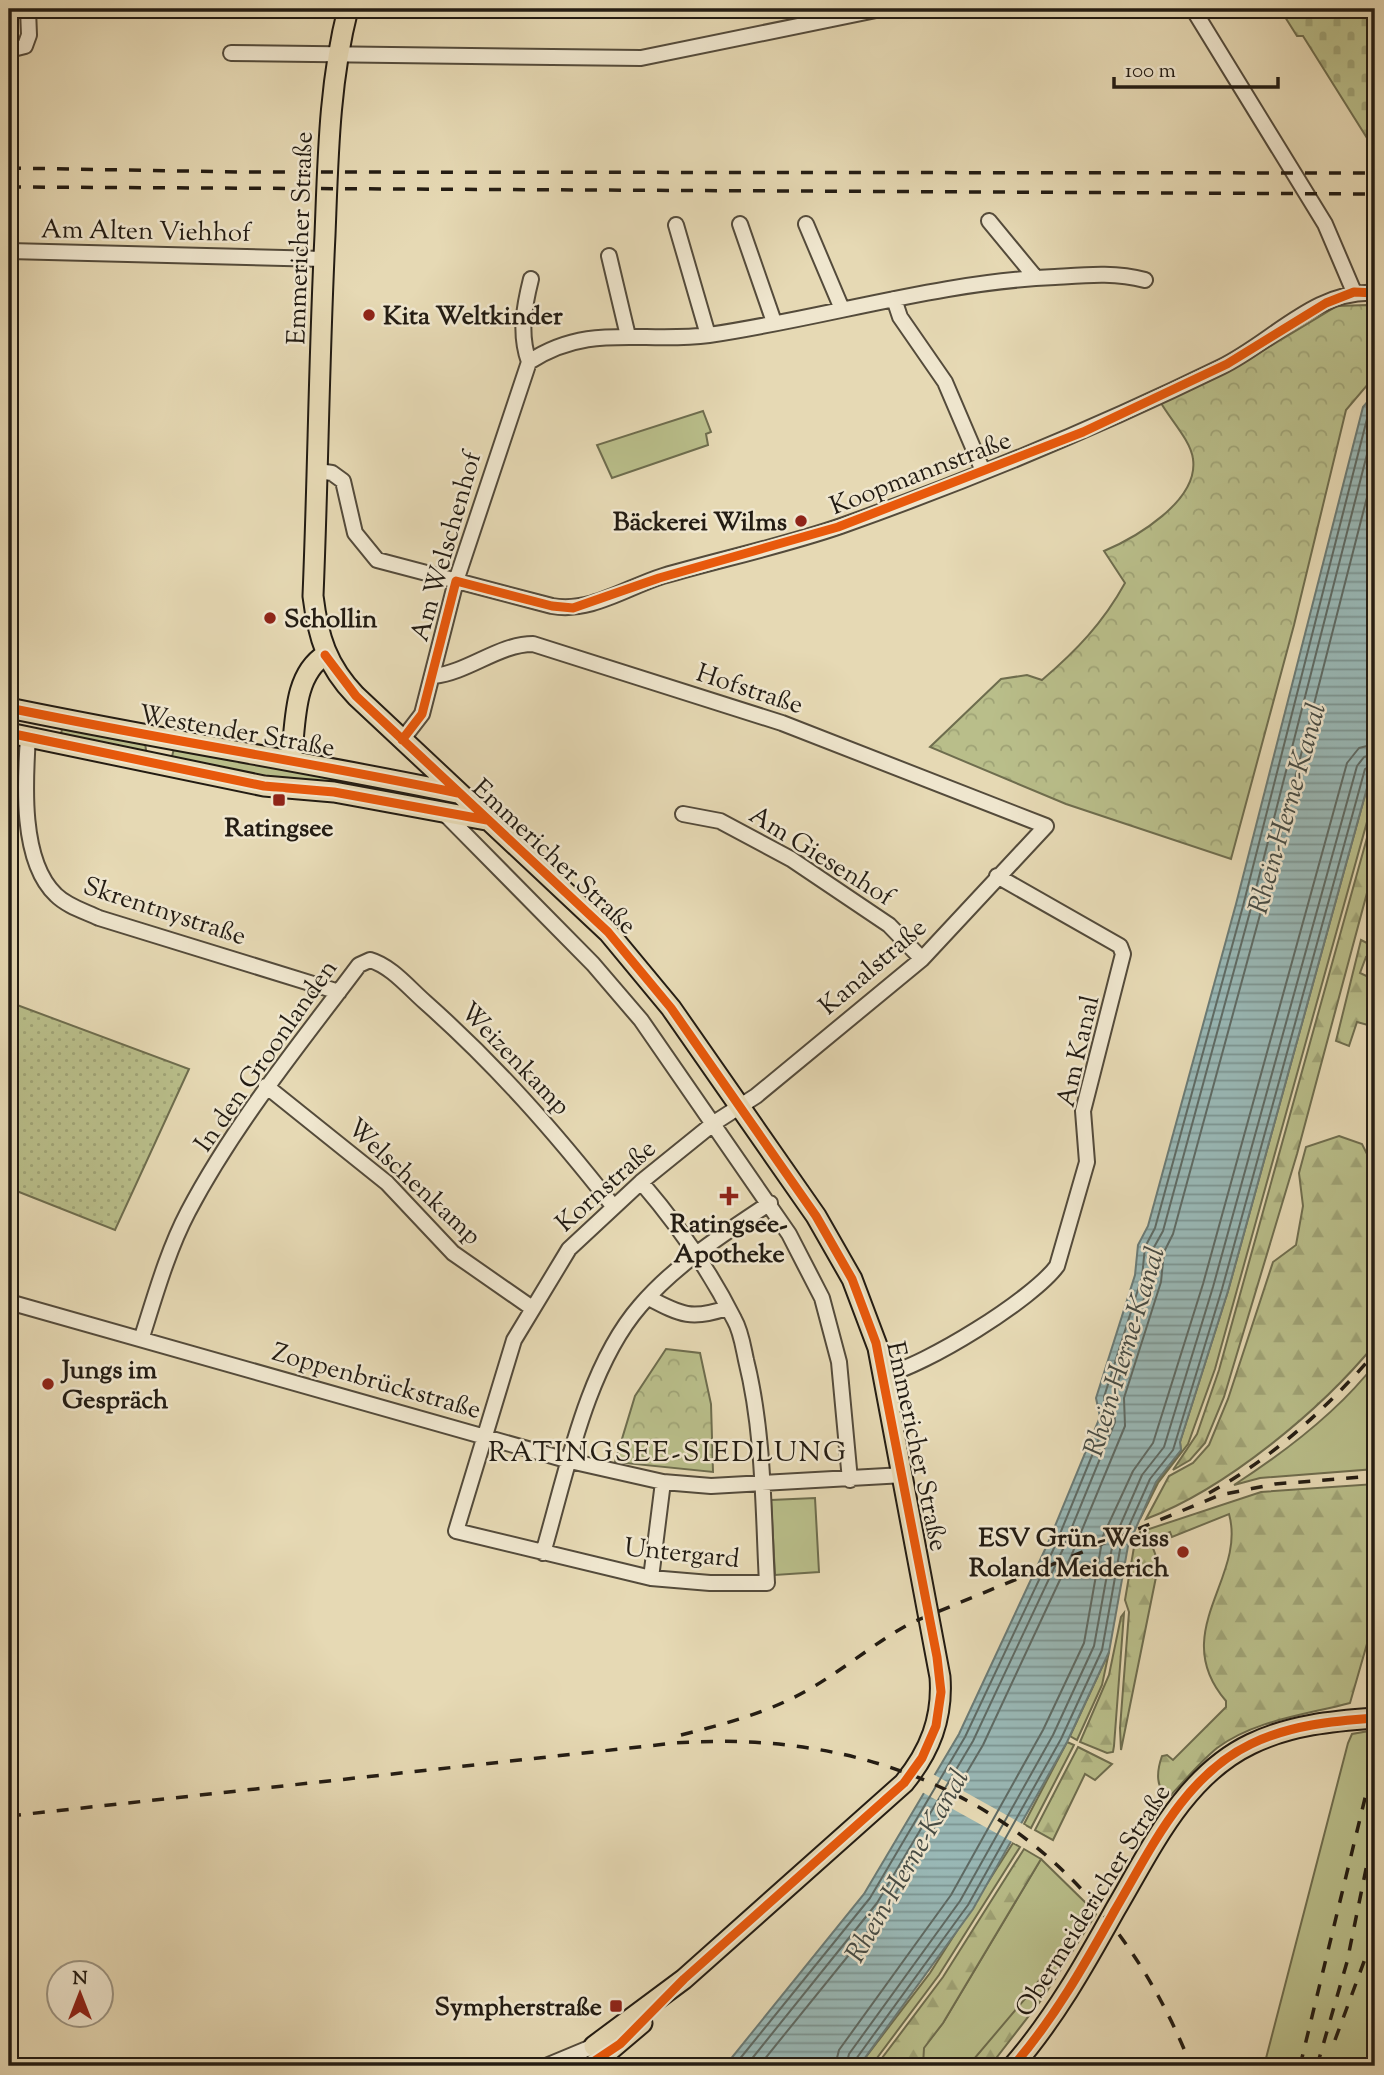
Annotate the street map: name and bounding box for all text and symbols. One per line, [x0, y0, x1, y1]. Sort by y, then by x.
scale bar [1114, 46, 1279, 90]
text: 100 m [1125, 57, 1176, 87]
street label: Emmericher Straße [279, 131, 324, 345]
street label: Am Alten Viehhof [40, 212, 252, 253]
place label: Kita Weltkinder [383, 299, 563, 336]
marker: Kita Weltkinder [361, 307, 377, 323]
street label: Koopmannstraße [825, 423, 1017, 526]
street label: Am Welschenhof [403, 446, 493, 646]
place label: Bäckerei Wilms [613, 505, 787, 542]
marker: Bäckerei Wilms [793, 513, 809, 529]
place label: Schollin [284, 602, 378, 639]
marker: Schollin [262, 610, 278, 626]
street label: Hofstraße [691, 656, 807, 725]
street label: Westender Straße [136, 697, 338, 768]
water label: Rhein-Herne-Kanal [1240, 699, 1338, 919]
street label: Emmericher Straße [463, 771, 644, 944]
marker: Ratingsee [271, 792, 287, 808]
street label: Am Giesenhof [741, 798, 901, 917]
place label: Ratingsee [225, 811, 333, 848]
street label: Skrentnystraße [78, 869, 251, 956]
street label: Kanalstraße [812, 911, 936, 1025]
street label: In den Groonlanden [187, 952, 348, 1160]
street label: Am Kanal [1049, 992, 1110, 1111]
street label: Weizenkamp [451, 995, 578, 1125]
street label: Welschenkamp [338, 1111, 489, 1255]
street label: Kornstraße [548, 1132, 665, 1242]
marker: Ratingsee- Apotheke [721, 1188, 737, 1204]
place label: Ratingsee- Apotheke [670, 1207, 788, 1274]
water label: Rhein-Herne-Kanal [1075, 1242, 1177, 1462]
street label: Zoppenbrückstraße [267, 1335, 485, 1430]
street label: Emmericher Straße [875, 1338, 956, 1555]
place label: Jungs im Gespräch [60, 1353, 169, 1420]
marker: Jungs im Gespräch [40, 1376, 56, 1392]
district label: RATINGSEE-SIEDLUNG [488, 1434, 848, 1474]
place label: ESV Grün-Weiss Roland Meiderich [969, 1521, 1170, 1588]
street label: Untergard [622, 1530, 742, 1579]
marker: ESV Grün-Weiss Roland Meiderich [1175, 1544, 1191, 1560]
water label: Rhein-Herne-Kanal [837, 1762, 980, 1971]
street label: Obermeidericher Straße [1007, 1778, 1181, 2025]
north arrow [46, 1960, 116, 2030]
text: N [72, 1966, 88, 1993]
place label: Sympherstraße [434, 1990, 602, 2027]
marker: Sympherstraße [608, 1998, 624, 2014]

